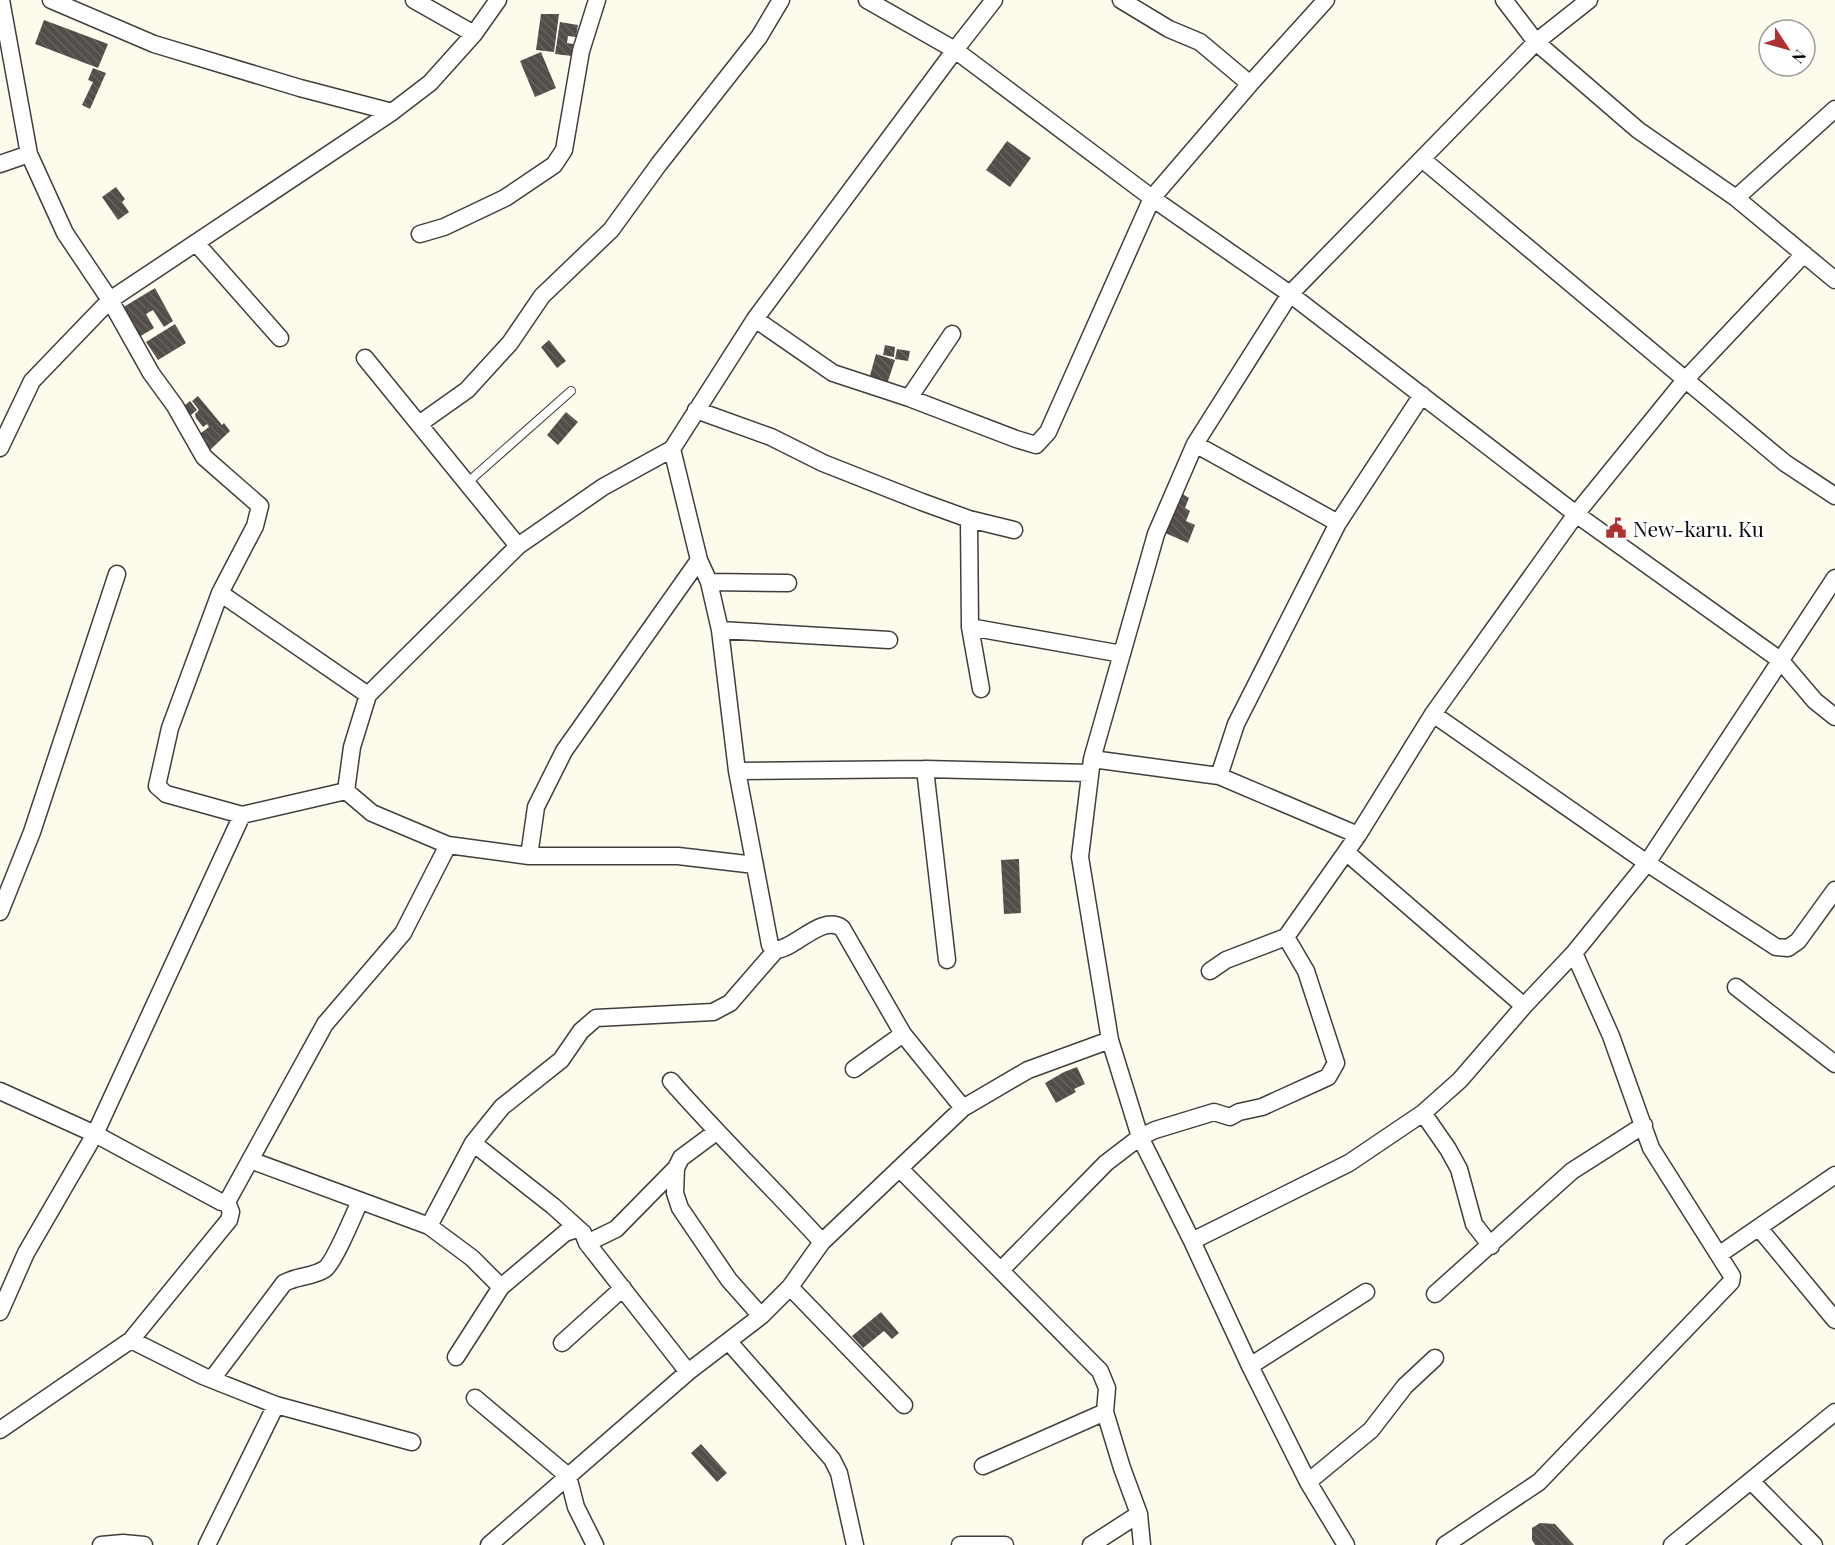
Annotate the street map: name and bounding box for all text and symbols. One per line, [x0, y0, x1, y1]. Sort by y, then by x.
north arrow [1757, 18, 1817, 78]
text: N [1787, 46, 1811, 68]
place label: New-karu. Ku [1633, 514, 1764, 542]
public building icon: New-karu. Ku [1604, 516, 1628, 540]

